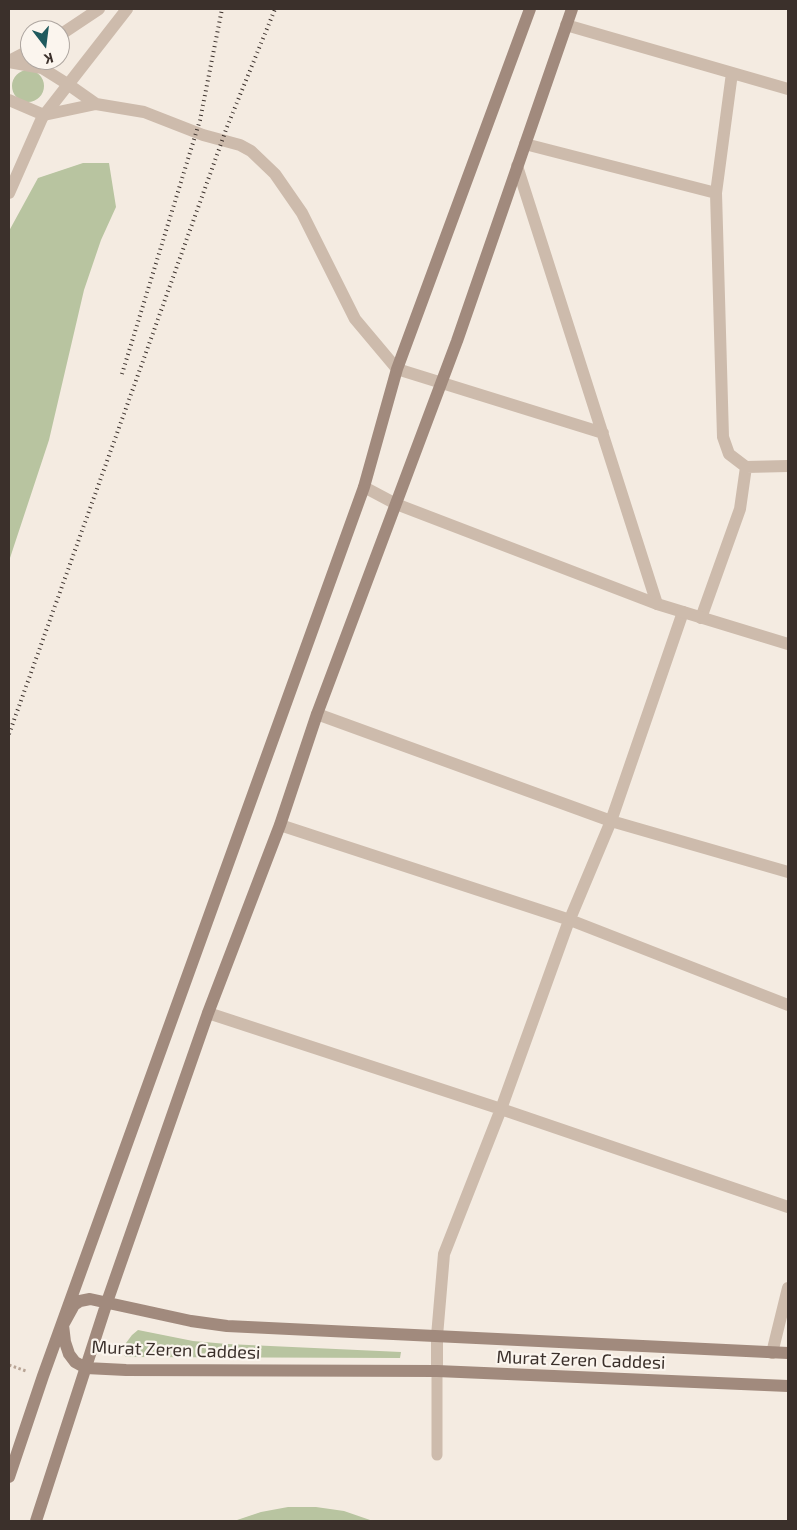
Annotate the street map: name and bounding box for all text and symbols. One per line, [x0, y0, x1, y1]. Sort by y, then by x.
north arrow [20, 20, 70, 70]
text: K [42, 50, 55, 68]
street label: Murat Zeren Caddesi [91, 1336, 261, 1364]
street label: Murat Zeren Caddesi [496, 1346, 666, 1374]

